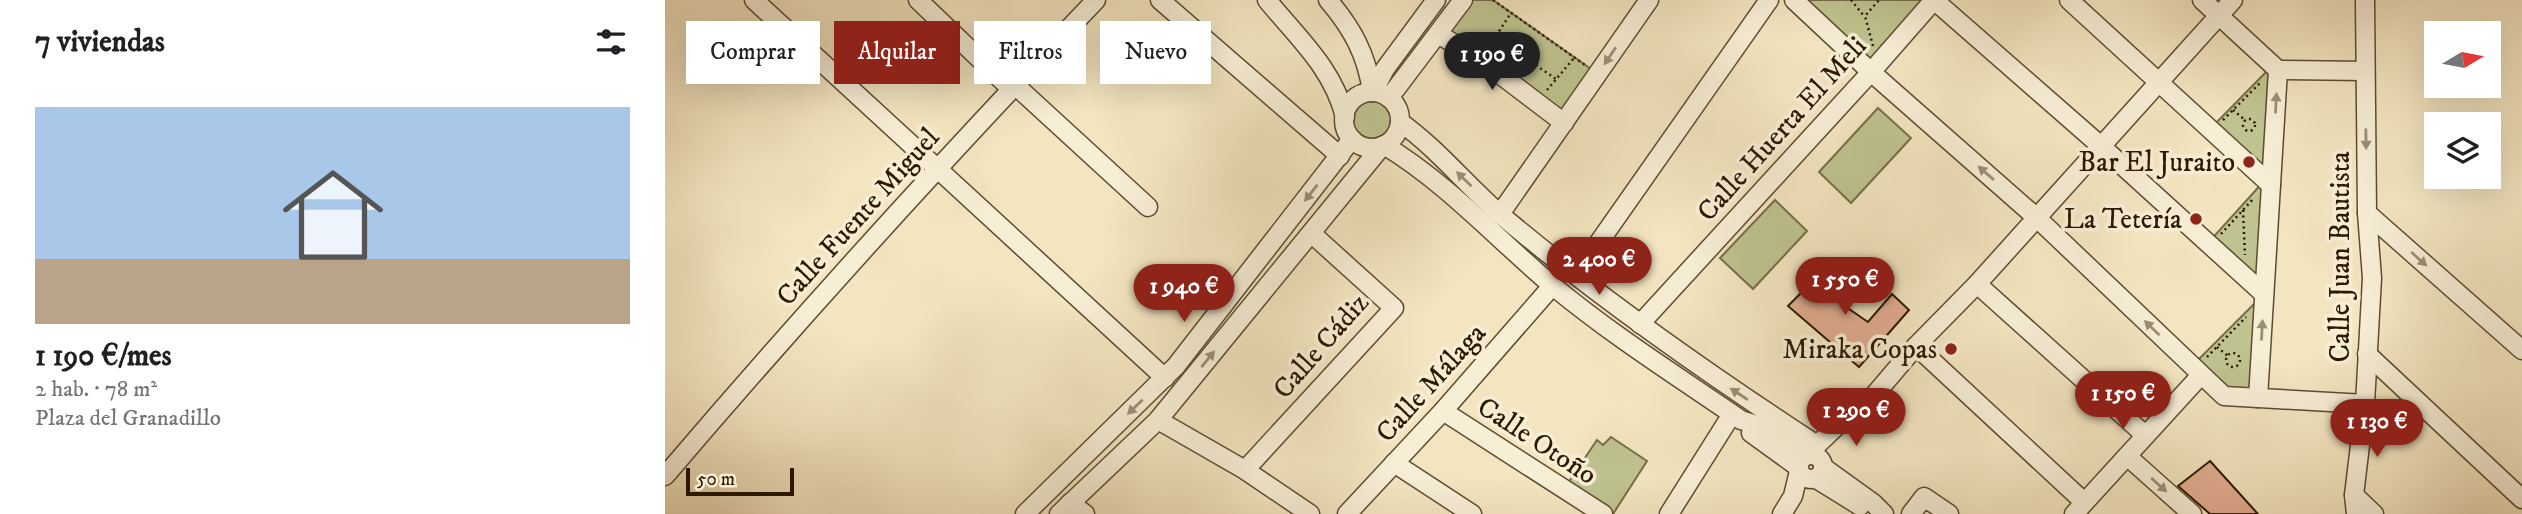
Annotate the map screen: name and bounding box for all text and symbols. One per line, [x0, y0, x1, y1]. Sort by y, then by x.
chip: Comprar [686, 21, 820, 84]
chip: Alquilar [834, 21, 960, 84]
chip: Filtros [974, 21, 1086, 84]
chip: Nuevo [1100, 21, 1211, 84]
north arrow [2424, 21, 2501, 98]
map controls [2424, 21, 2501, 189]
icon: filters [592, 23, 630, 61]
text: 7 viviendas [35, 24, 165, 61]
street label: Calle Huerta El Meli [1690, 29, 1874, 229]
pin: 1 190 € [1427, 32, 1557, 92]
text: 1 190 € [1460, 40, 1524, 69]
one-way arrow [1603, 47, 1617, 65]
one-way arrow [2270, 92, 2281, 114]
button: layers [2424, 112, 2501, 189]
street label: Calle Fuente Miguel [769, 120, 947, 313]
one-way arrow [2360, 128, 2372, 150]
place label: Bar El Juraito [2079, 145, 2235, 180]
street label: Calle Juan Bautista [2323, 151, 2358, 363]
icon: home [270, 152, 396, 278]
marker: Bar El Juraito [2241, 154, 2257, 170]
one-way arrow [1977, 165, 1995, 181]
one-way arrow [1456, 171, 1473, 187]
one-way arrow [1303, 184, 1318, 202]
place label: La Tetería [2064, 202, 2182, 237]
marker: La Tetería [2188, 211, 2204, 227]
pin: 2 400 € [1534, 238, 1664, 297]
text: 2 400 € [1563, 245, 1635, 274]
one-way arrow [2410, 250, 2427, 266]
pin: 1 550 € [1780, 258, 1910, 317]
pin: 1 940 € [1119, 264, 1249, 324]
text: 1 550 € [1811, 265, 1879, 294]
text: 1 940 € [1150, 272, 1218, 301]
street label: Calle Cádiz [1266, 286, 1376, 406]
street label: Calle Málaga [1368, 316, 1494, 450]
one-way arrow [2257, 319, 2268, 341]
one-way arrow [2144, 321, 2161, 337]
place label: Miraka Copas [1783, 332, 1937, 367]
text: 1 190 €/mes [35, 338, 172, 375]
marker: Miraka Copas [1943, 341, 1959, 357]
one-way arrow [1200, 350, 1215, 367]
pin: 1 150 € [2058, 372, 2188, 431]
text: 2 hab. · 78 m² [35, 375, 157, 404]
text: 1 150 € [2091, 379, 2155, 408]
one-way arrow [1730, 388, 1749, 401]
pin: 1 290 € [1791, 388, 1921, 448]
street label: Calle Otoño [1471, 389, 1603, 493]
text: 1 290 € [1823, 396, 1889, 425]
one-way arrow [1127, 398, 1144, 415]
pin: 1 130 € [2312, 400, 2442, 459]
text: Plaza del Granadillo [35, 404, 221, 433]
text: 1 130 € [2346, 407, 2408, 436]
scale bar [686, 465, 795, 497]
text: 50 m [697, 468, 735, 491]
one-way arrow [2150, 477, 2168, 493]

